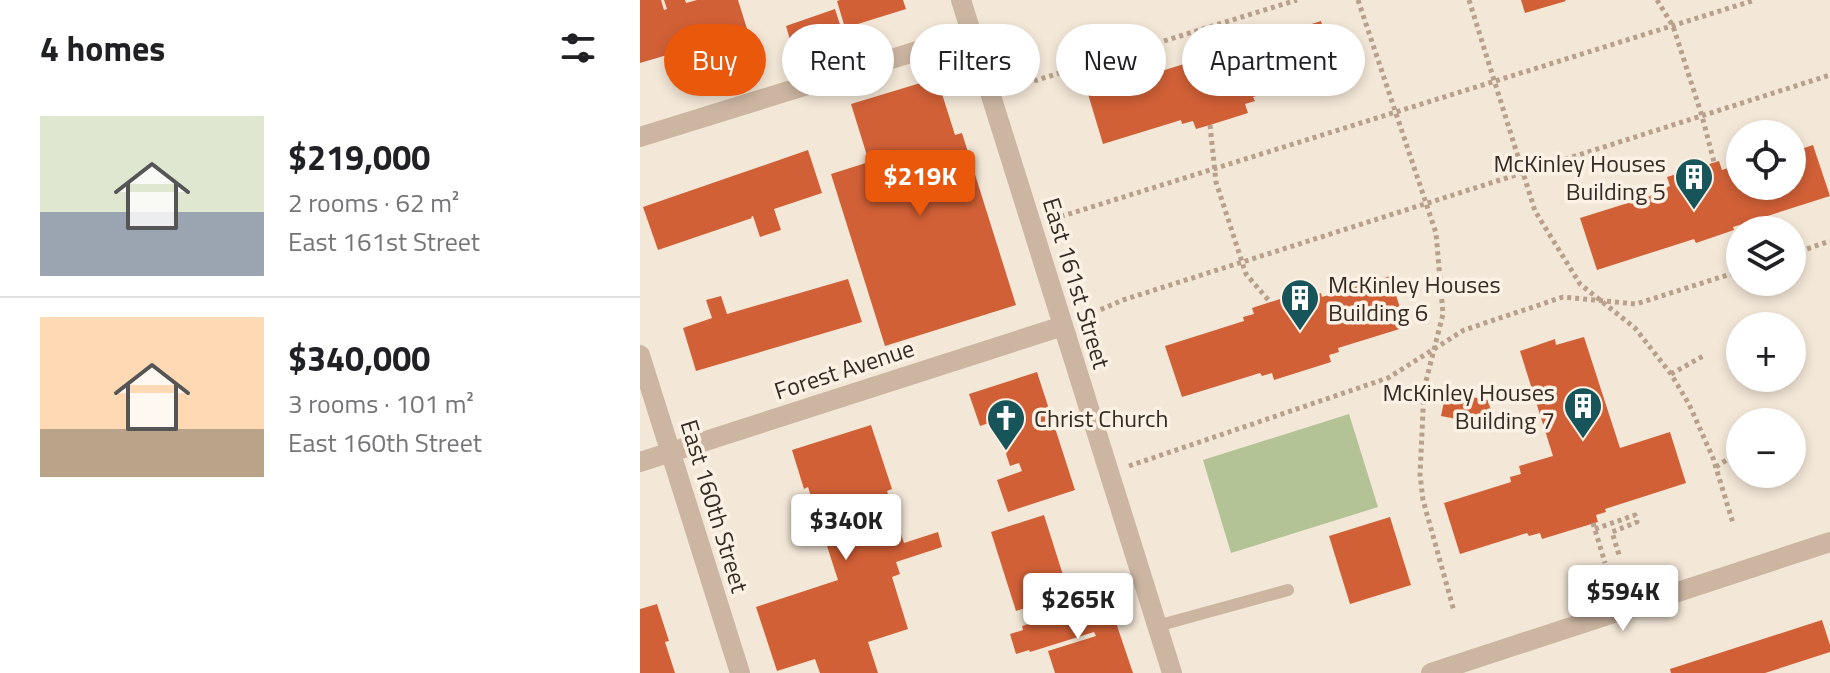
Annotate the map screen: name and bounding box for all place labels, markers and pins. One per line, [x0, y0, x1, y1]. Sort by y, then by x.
place label: McKinley Houses Building 5 [1493, 145, 1666, 209]
pin: $219K [864, 150, 976, 218]
building icon: McKinley Houses Building 5 [1673, 156, 1715, 211]
place label: McKinley Houses Building 6 [1328, 266, 1501, 330]
building icon: McKinley Houses Building 6 [1279, 277, 1321, 332]
place label: McKinley Houses Building 7 [1382, 374, 1555, 438]
building icon: McKinley Houses Building 7 [1562, 385, 1604, 440]
church icon: Christ Church [985, 397, 1027, 452]
place label: Christ Church [1034, 400, 1168, 436]
pin: $340K [790, 494, 902, 562]
pin: $594K [1567, 565, 1679, 633]
pin: $265K [1022, 573, 1134, 641]

